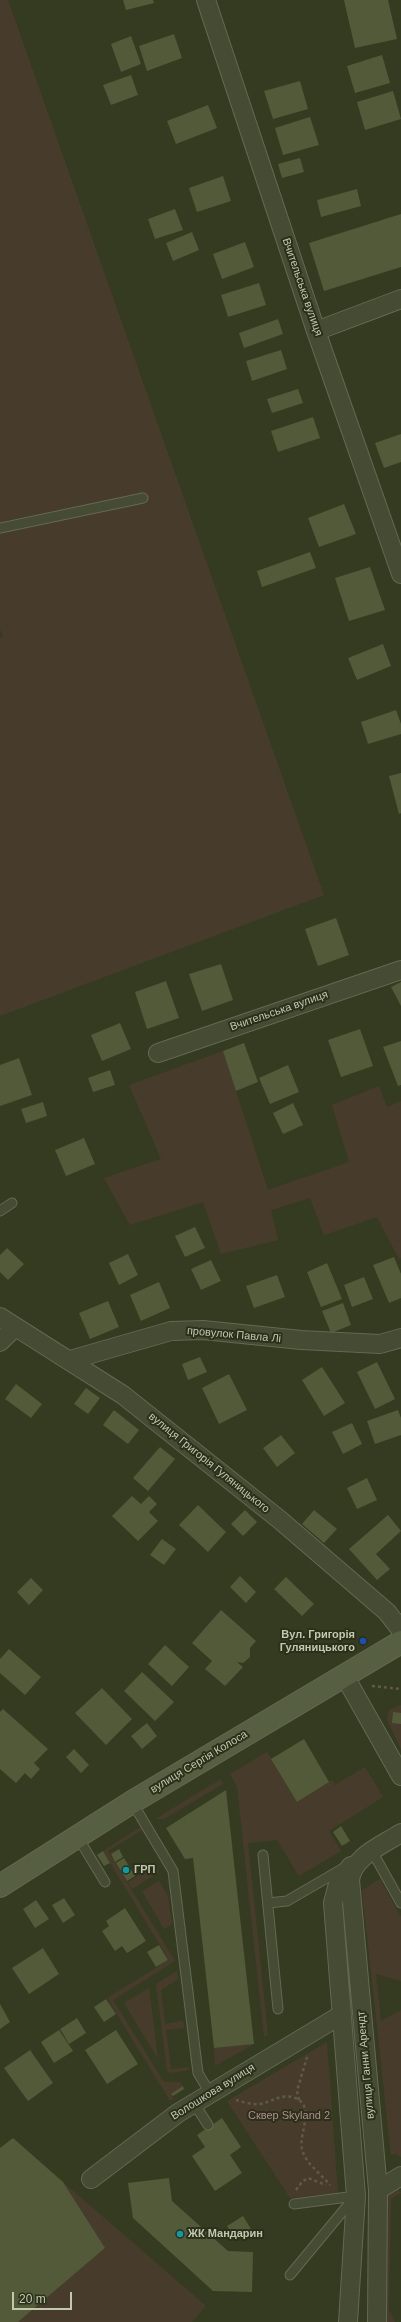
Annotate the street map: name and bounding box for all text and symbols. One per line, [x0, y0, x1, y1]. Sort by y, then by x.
street label: Вчительська вулиця [279, 236, 325, 338]
street label: Вчительська вулиця [228, 988, 330, 1034]
street label: провулок Павла Лі [186, 1324, 282, 1346]
street label: вулиця Григорія Гуляницького [146, 1410, 272, 1516]
place label: Вул. Григорія Гуляницького [280, 1628, 355, 1654]
marker: Вул. Григорія Гуляницького [358, 1636, 368, 1646]
street label: вулиця Сергія Колоса [148, 1728, 250, 1796]
place label: ГРП [134, 1863, 155, 1877]
marker: ГРП [121, 1865, 131, 1875]
street label: вулиця Ганни Арендт [355, 2010, 377, 2120]
street label: Волошкова вулиця [169, 2061, 257, 2123]
park label: Сквер Skyland 2 [248, 2109, 330, 2123]
place label: ЖК Мандарин [188, 2227, 263, 2241]
marker: ЖК Мандарин [175, 2229, 185, 2239]
scale bar [14, 2284, 74, 2310]
text: 20 m [19, 2292, 46, 2306]

